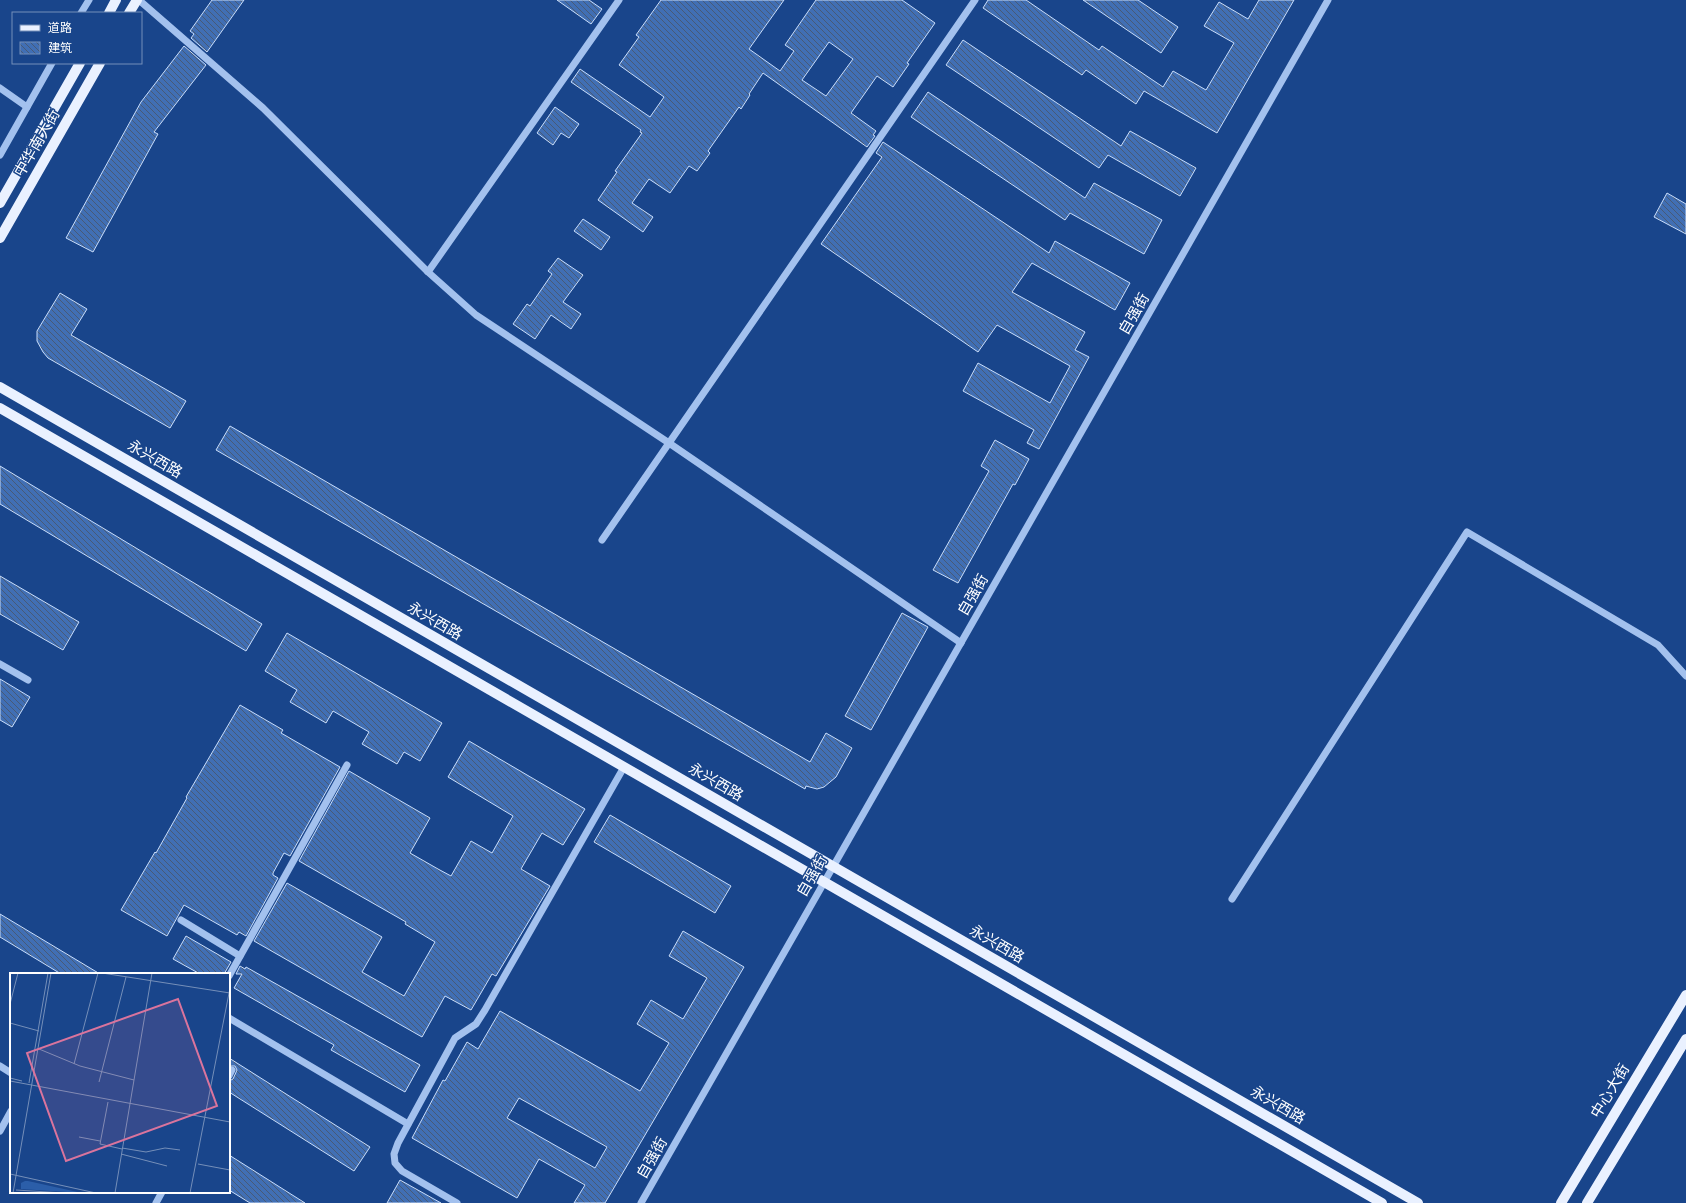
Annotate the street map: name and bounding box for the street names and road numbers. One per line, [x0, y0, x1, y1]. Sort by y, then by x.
street label: 中华南大街 [10, 106, 64, 180]
street label: 自强街 [1115, 290, 1153, 338]
street label: 永兴西路 [125, 436, 185, 482]
street label: 自强街 [954, 571, 992, 619]
street label: 永兴西路 [405, 598, 465, 644]
street label: 永兴西路 [686, 759, 746, 805]
street label: 自强街 [793, 852, 831, 900]
street label: 永兴西路 [967, 921, 1027, 967]
street label: 中心大街 [1587, 1061, 1633, 1121]
street label: 永兴西路 [1248, 1082, 1308, 1128]
street label: 自强街 [633, 1134, 671, 1182]

